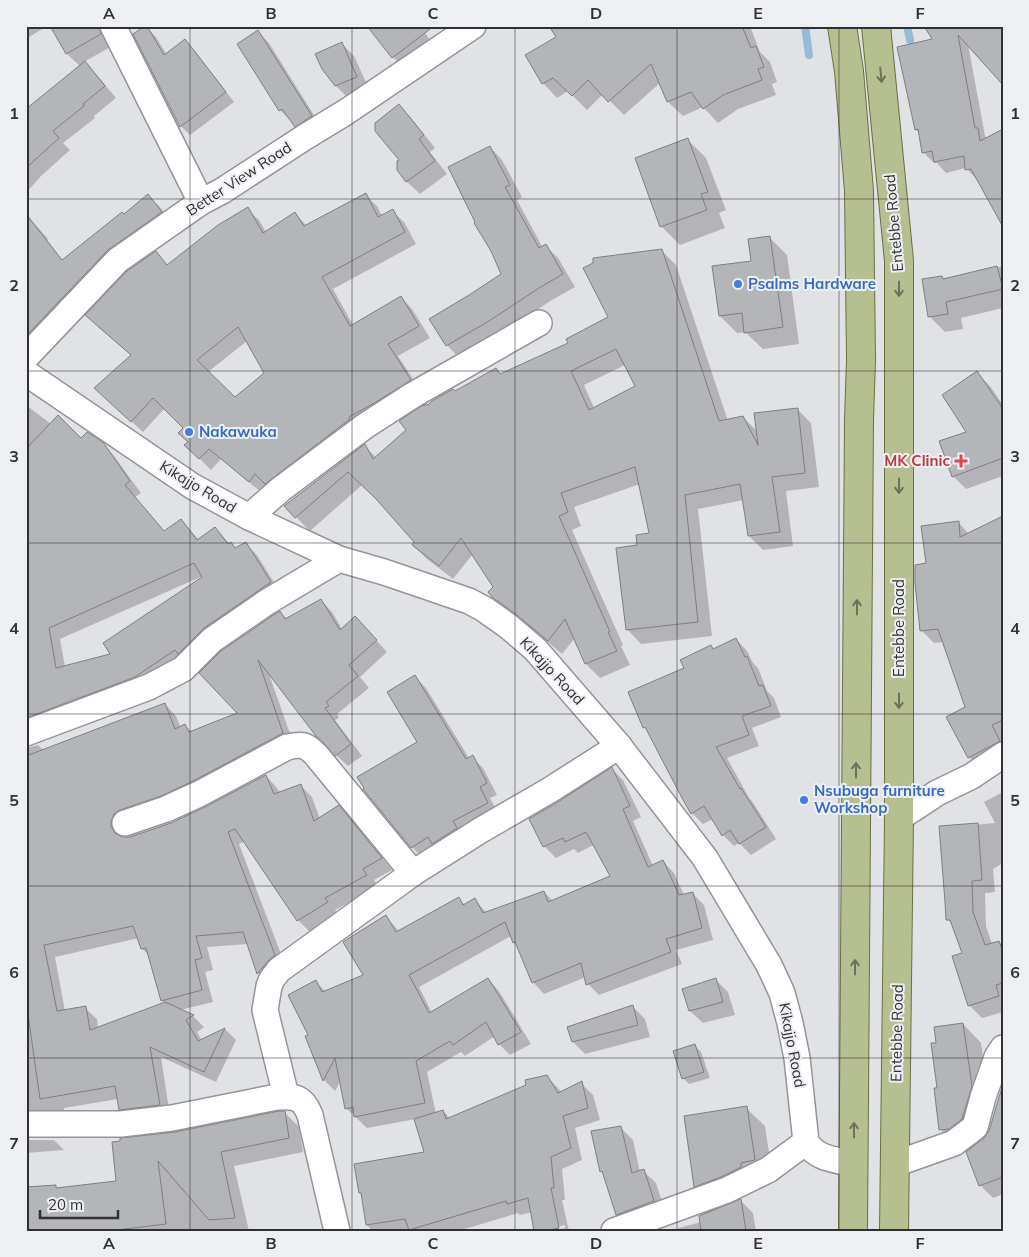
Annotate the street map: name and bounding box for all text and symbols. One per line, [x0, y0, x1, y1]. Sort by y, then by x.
text: A [103, 3, 115, 23]
text: B [265, 3, 277, 23]
text: C [428, 3, 439, 23]
text: D [590, 3, 602, 23]
text: E [753, 3, 763, 23]
text: F [915, 3, 925, 23]
one-way arrow [876, 66, 886, 82]
text: 1 [9, 103, 19, 123]
text: 1 [1010, 103, 1020, 123]
street label: Better View Road [182, 137, 295, 220]
street label: Entebbe Road [880, 174, 907, 273]
place label: Psalms Hardware [748, 274, 876, 293]
text: 2 [9, 275, 19, 295]
text: 2 [1010, 275, 1020, 295]
marker: Psalms Hardware [732, 278, 744, 290]
one-way arrow [894, 280, 904, 297]
place label: Nakawuka [199, 422, 277, 441]
marker: Nakawuka [183, 426, 195, 438]
text: 3 [9, 446, 19, 466]
text: 3 [1010, 446, 1020, 466]
place label: MK Clinic [884, 451, 950, 470]
marker: MK Clinic [954, 454, 968, 468]
street label: Kikajjo Road [156, 456, 240, 517]
one-way arrow [894, 478, 904, 494]
street label: Entebbe Road [889, 579, 908, 677]
one-way arrow [852, 599, 862, 616]
text: 4 [9, 618, 19, 638]
text: 4 [1010, 618, 1020, 638]
street label: Kikajjo Road [516, 633, 589, 709]
one-way arrow [894, 693, 904, 709]
one-way arrow [851, 762, 861, 778]
place label: Nsubuga furniture Workshop [814, 781, 945, 817]
text: 5 [9, 790, 19, 810]
text: 5 [1010, 790, 1020, 810]
marker: Nsubuga furniture Workshop [798, 794, 810, 806]
one-way arrow [850, 959, 860, 976]
text: 6 [9, 962, 19, 982]
text: 6 [1010, 962, 1020, 982]
street label: Entebbe Road [886, 984, 907, 1082]
street label: Kikajjo Road [775, 1001, 810, 1089]
one-way arrow [849, 1122, 859, 1138]
text: 7 [9, 1133, 19, 1153]
text: 7 [1010, 1133, 1020, 1153]
scale bar [40, 1187, 118, 1219]
text: 20 m [48, 1195, 83, 1214]
text: A [103, 1233, 115, 1253]
text: B [265, 1233, 277, 1253]
text: C [428, 1233, 439, 1253]
text: D [590, 1233, 602, 1253]
text: E [753, 1233, 763, 1253]
text: F [915, 1233, 925, 1253]

